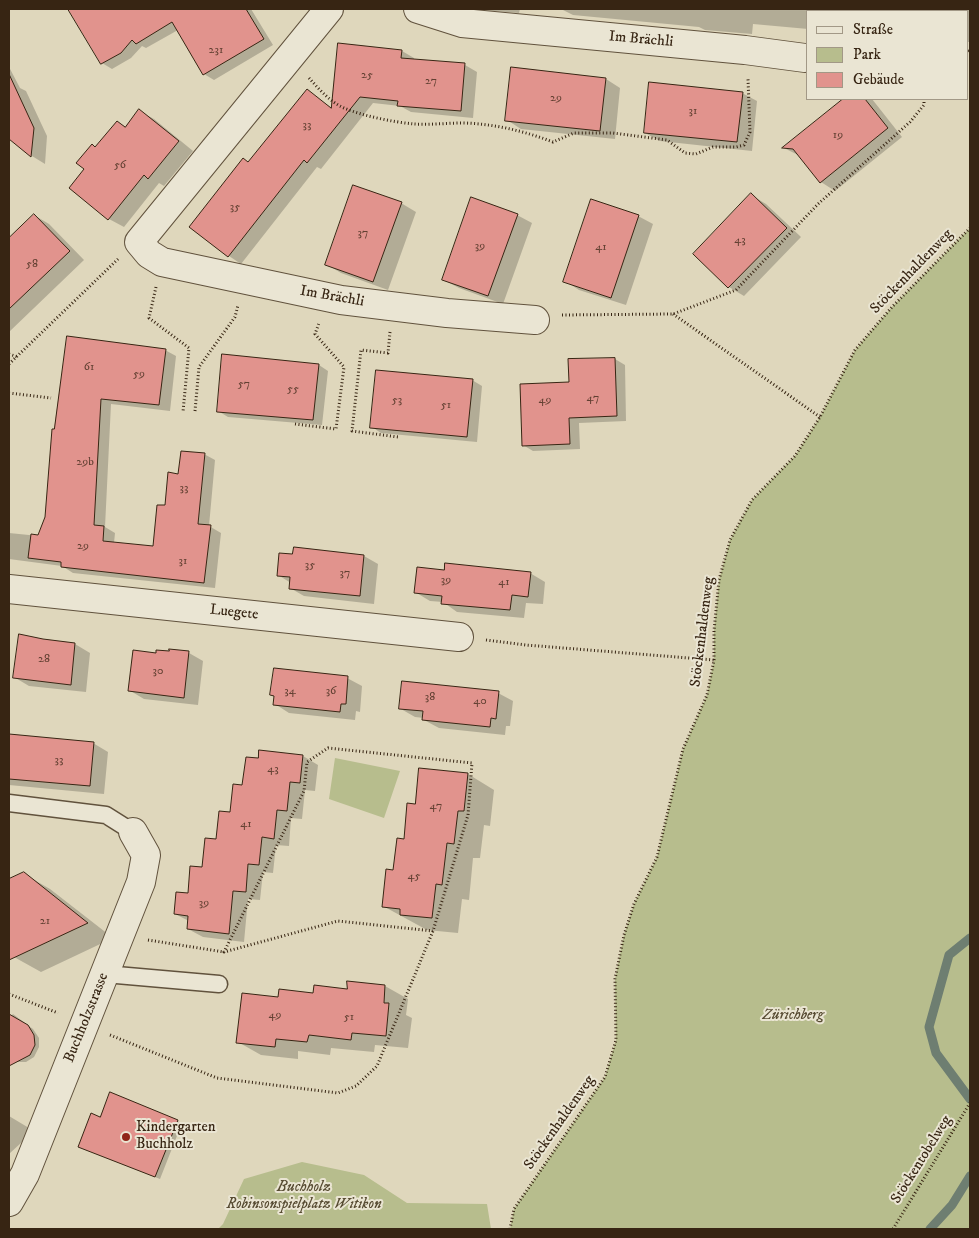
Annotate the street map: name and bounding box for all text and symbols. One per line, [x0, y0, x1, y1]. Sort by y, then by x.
legend [806, 10, 969, 100]
text: Straße [853, 20, 893, 39]
street label: Im Brächli [608, 28, 674, 52]
house number: 231 [209, 44, 223, 58]
text: Park [853, 45, 881, 64]
house number: 25 [361, 69, 373, 83]
text: Gebäude [853, 70, 904, 89]
house number: 27 [425, 75, 437, 89]
house number: 29 [550, 92, 562, 106]
house number: 31 [689, 105, 697, 119]
house number: 33 [303, 119, 311, 133]
house number: 19 [833, 129, 843, 143]
house number: 56 [114, 159, 126, 173]
house number: 35 [230, 201, 240, 215]
street label: Stöckenhaldenweg [867, 226, 957, 318]
house number: 37 [358, 227, 368, 241]
house number: 43 [734, 234, 746, 248]
house number: 39 [475, 240, 485, 254]
house number: 41 [595, 241, 607, 255]
house number: 58 [26, 258, 38, 272]
street label: Im Brächli [299, 283, 365, 311]
house number: 61 [84, 361, 94, 375]
house number: 59 [133, 368, 145, 382]
house number: 57 [238, 378, 250, 392]
house number: 55 [287, 383, 299, 397]
house number: 47 [587, 392, 599, 406]
house number: 53 [392, 394, 402, 408]
house number: 49 [539, 394, 551, 408]
house number: 51 [441, 399, 451, 413]
house number: 29b [76, 456, 94, 470]
house number: 33 [180, 482, 188, 496]
house number: 29 [77, 540, 89, 554]
house number: 31 [179, 555, 187, 569]
house number: 35 [305, 559, 315, 573]
house number: 37 [340, 567, 350, 581]
house number: 39 [441, 574, 451, 588]
house number: 41 [498, 576, 510, 590]
street label: Stöckenhaldenweg [687, 576, 719, 688]
street label: Luegete [209, 601, 259, 625]
house number: 28 [38, 653, 50, 667]
house number: 30 [153, 665, 163, 679]
house number: 34 [284, 685, 296, 699]
house number: 36 [326, 685, 336, 699]
house number: 38 [425, 691, 435, 705]
house number: 40 [473, 695, 487, 709]
house number: 33 [55, 754, 63, 768]
house number: 43 [267, 763, 279, 777]
house number: 47 [430, 800, 442, 814]
house number: 41 [240, 818, 252, 832]
house number: 45 [408, 870, 420, 884]
house number: 39 [199, 897, 209, 911]
house number: 21 [40, 915, 50, 929]
street label: Buchholzstrasse [61, 971, 113, 1065]
park label: Zürichberg [762, 1007, 824, 1025]
house number: 49 [269, 1009, 281, 1023]
house number: 51 [344, 1011, 354, 1025]
street label: Stöckenhaldenweg [521, 1072, 599, 1174]
street label: Stöckentobelweg [888, 1113, 956, 1207]
place label: Kindergarten Buchholz [136, 1119, 216, 1154]
marker: Kindergarten Buchholz [120, 1131, 132, 1143]
park label: Buchholz Robinsonspielplatz Witikon [226, 1179, 382, 1214]

